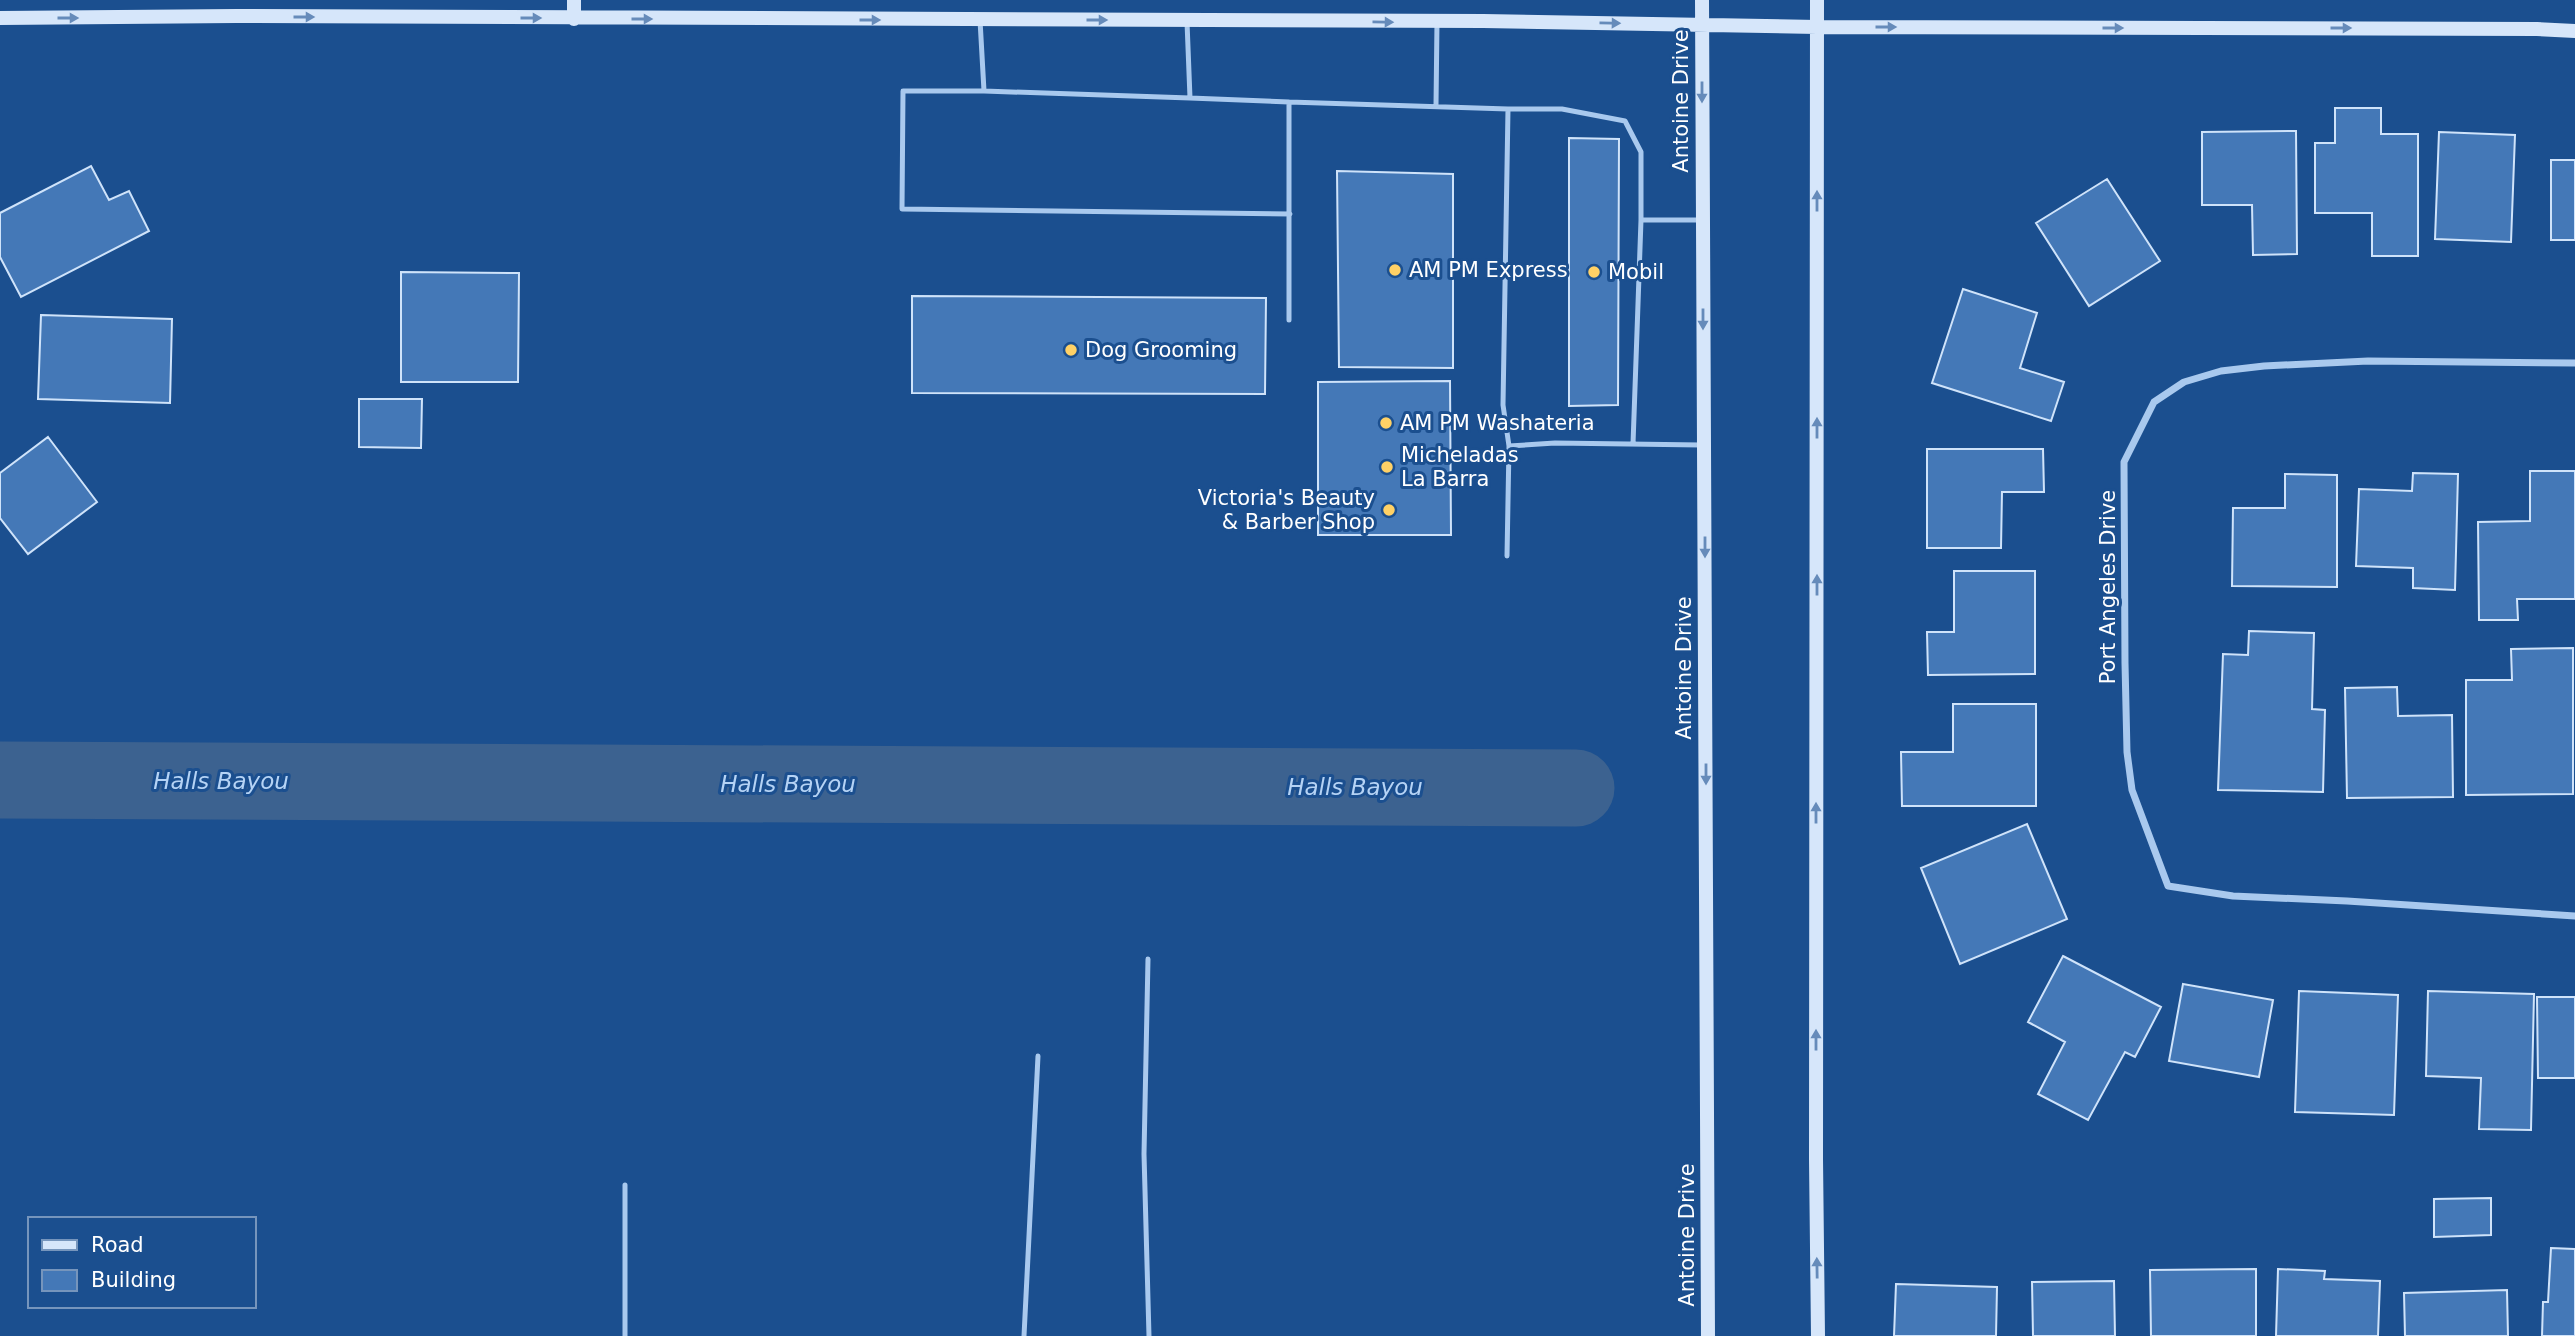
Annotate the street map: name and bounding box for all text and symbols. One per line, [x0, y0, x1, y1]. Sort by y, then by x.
one-way arrow [293, 11, 315, 23]
one-way arrow [57, 12, 79, 24]
one-way arrow [521, 12, 543, 24]
one-way arrow [631, 13, 653, 25]
one-way arrow [859, 14, 881, 26]
one-way arrow [1086, 14, 1108, 26]
one-way arrow [1372, 16, 1394, 27]
one-way arrow [1599, 17, 1621, 28]
one-way arrow [1875, 21, 1897, 33]
one-way arrow [2102, 22, 2124, 33]
one-way arrow [2330, 22, 2352, 34]
street label: Antoine Drive [1669, 29, 1693, 173]
one-way arrow [1696, 81, 1707, 103]
one-way arrow [1811, 189, 1823, 211]
place label: AM PM Express [1409, 258, 1568, 282]
place label: Mobil [1608, 260, 1664, 284]
marker: AM PM Express [1387, 262, 1403, 278]
marker: Mobil [1586, 264, 1602, 280]
one-way arrow [1697, 308, 1709, 330]
place label: Dog Grooming [1085, 338, 1237, 362]
marker: Dog Grooming [1063, 342, 1079, 358]
place label: AM PM Washateria [1400, 411, 1595, 435]
marker: AM PM Washateria [1378, 415, 1394, 431]
one-way arrow [1811, 417, 1823, 439]
place label: Micheladas La Barra [1401, 443, 1519, 491]
marker: Micheladas La Barra [1379, 459, 1395, 475]
place label: Victoria's Beauty & Barber Shop [1198, 486, 1375, 534]
street label: Port Angeles Drive [2096, 490, 2120, 684]
marker: Victoria's Beauty & Barber Shop [1381, 502, 1397, 518]
one-way arrow [1699, 536, 1711, 558]
one-way arrow [1811, 574, 1823, 596]
street label: Antoine Drive [1672, 596, 1696, 740]
one-way arrow [1700, 763, 1712, 785]
water label: Halls Bayou [153, 768, 289, 794]
water label: Halls Bayou [720, 771, 856, 797]
water label: Halls Bayou [1287, 774, 1423, 800]
one-way arrow [1810, 802, 1822, 824]
one-way arrow [1810, 1029, 1822, 1051]
street label: Antoine Drive [1675, 1163, 1699, 1307]
legend [28, 1217, 256, 1308]
text: Road [91, 1233, 144, 1257]
one-way arrow [1811, 1257, 1823, 1279]
text: Building [91, 1268, 176, 1292]

